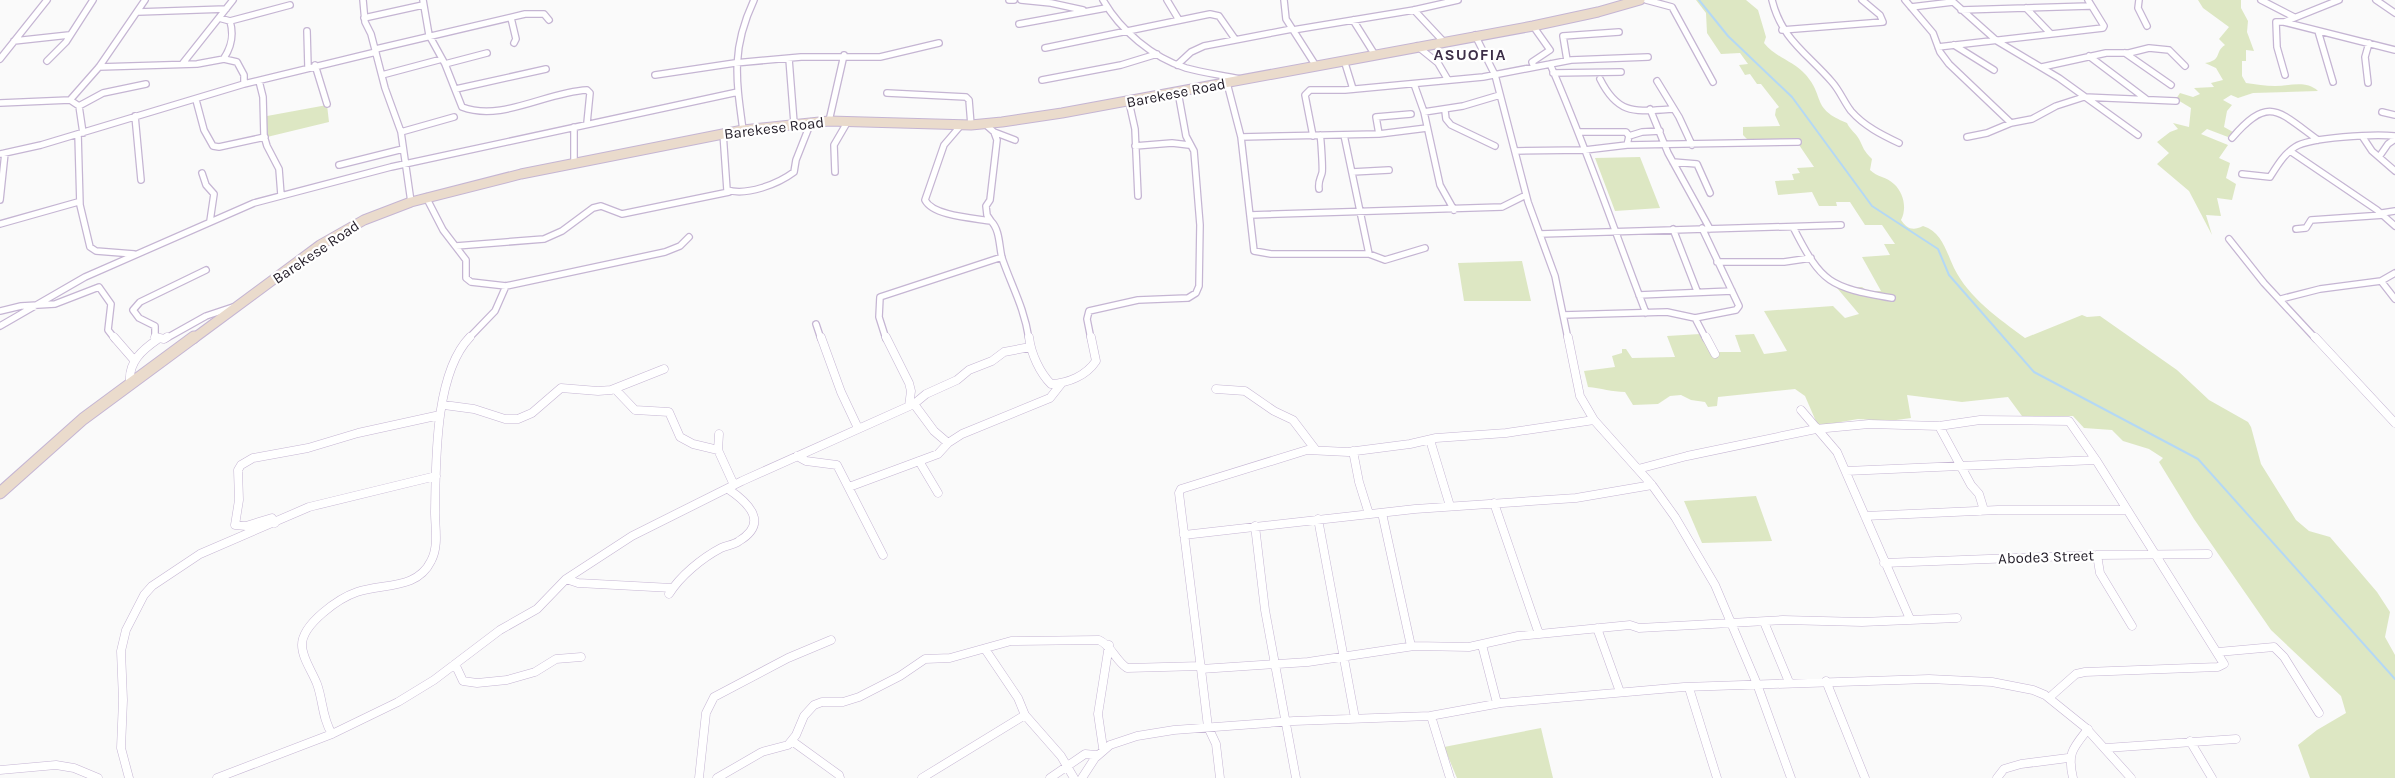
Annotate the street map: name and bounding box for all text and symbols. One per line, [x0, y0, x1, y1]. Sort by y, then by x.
district label: ASUOFIA [1434, 45, 1506, 64]
street label: Barekese Road [1125, 75, 1227, 111]
street label: Barekese Road [723, 113, 825, 143]
street label: Barekese Road [269, 216, 363, 288]
street label: Abode3 Street [1998, 546, 2095, 568]

